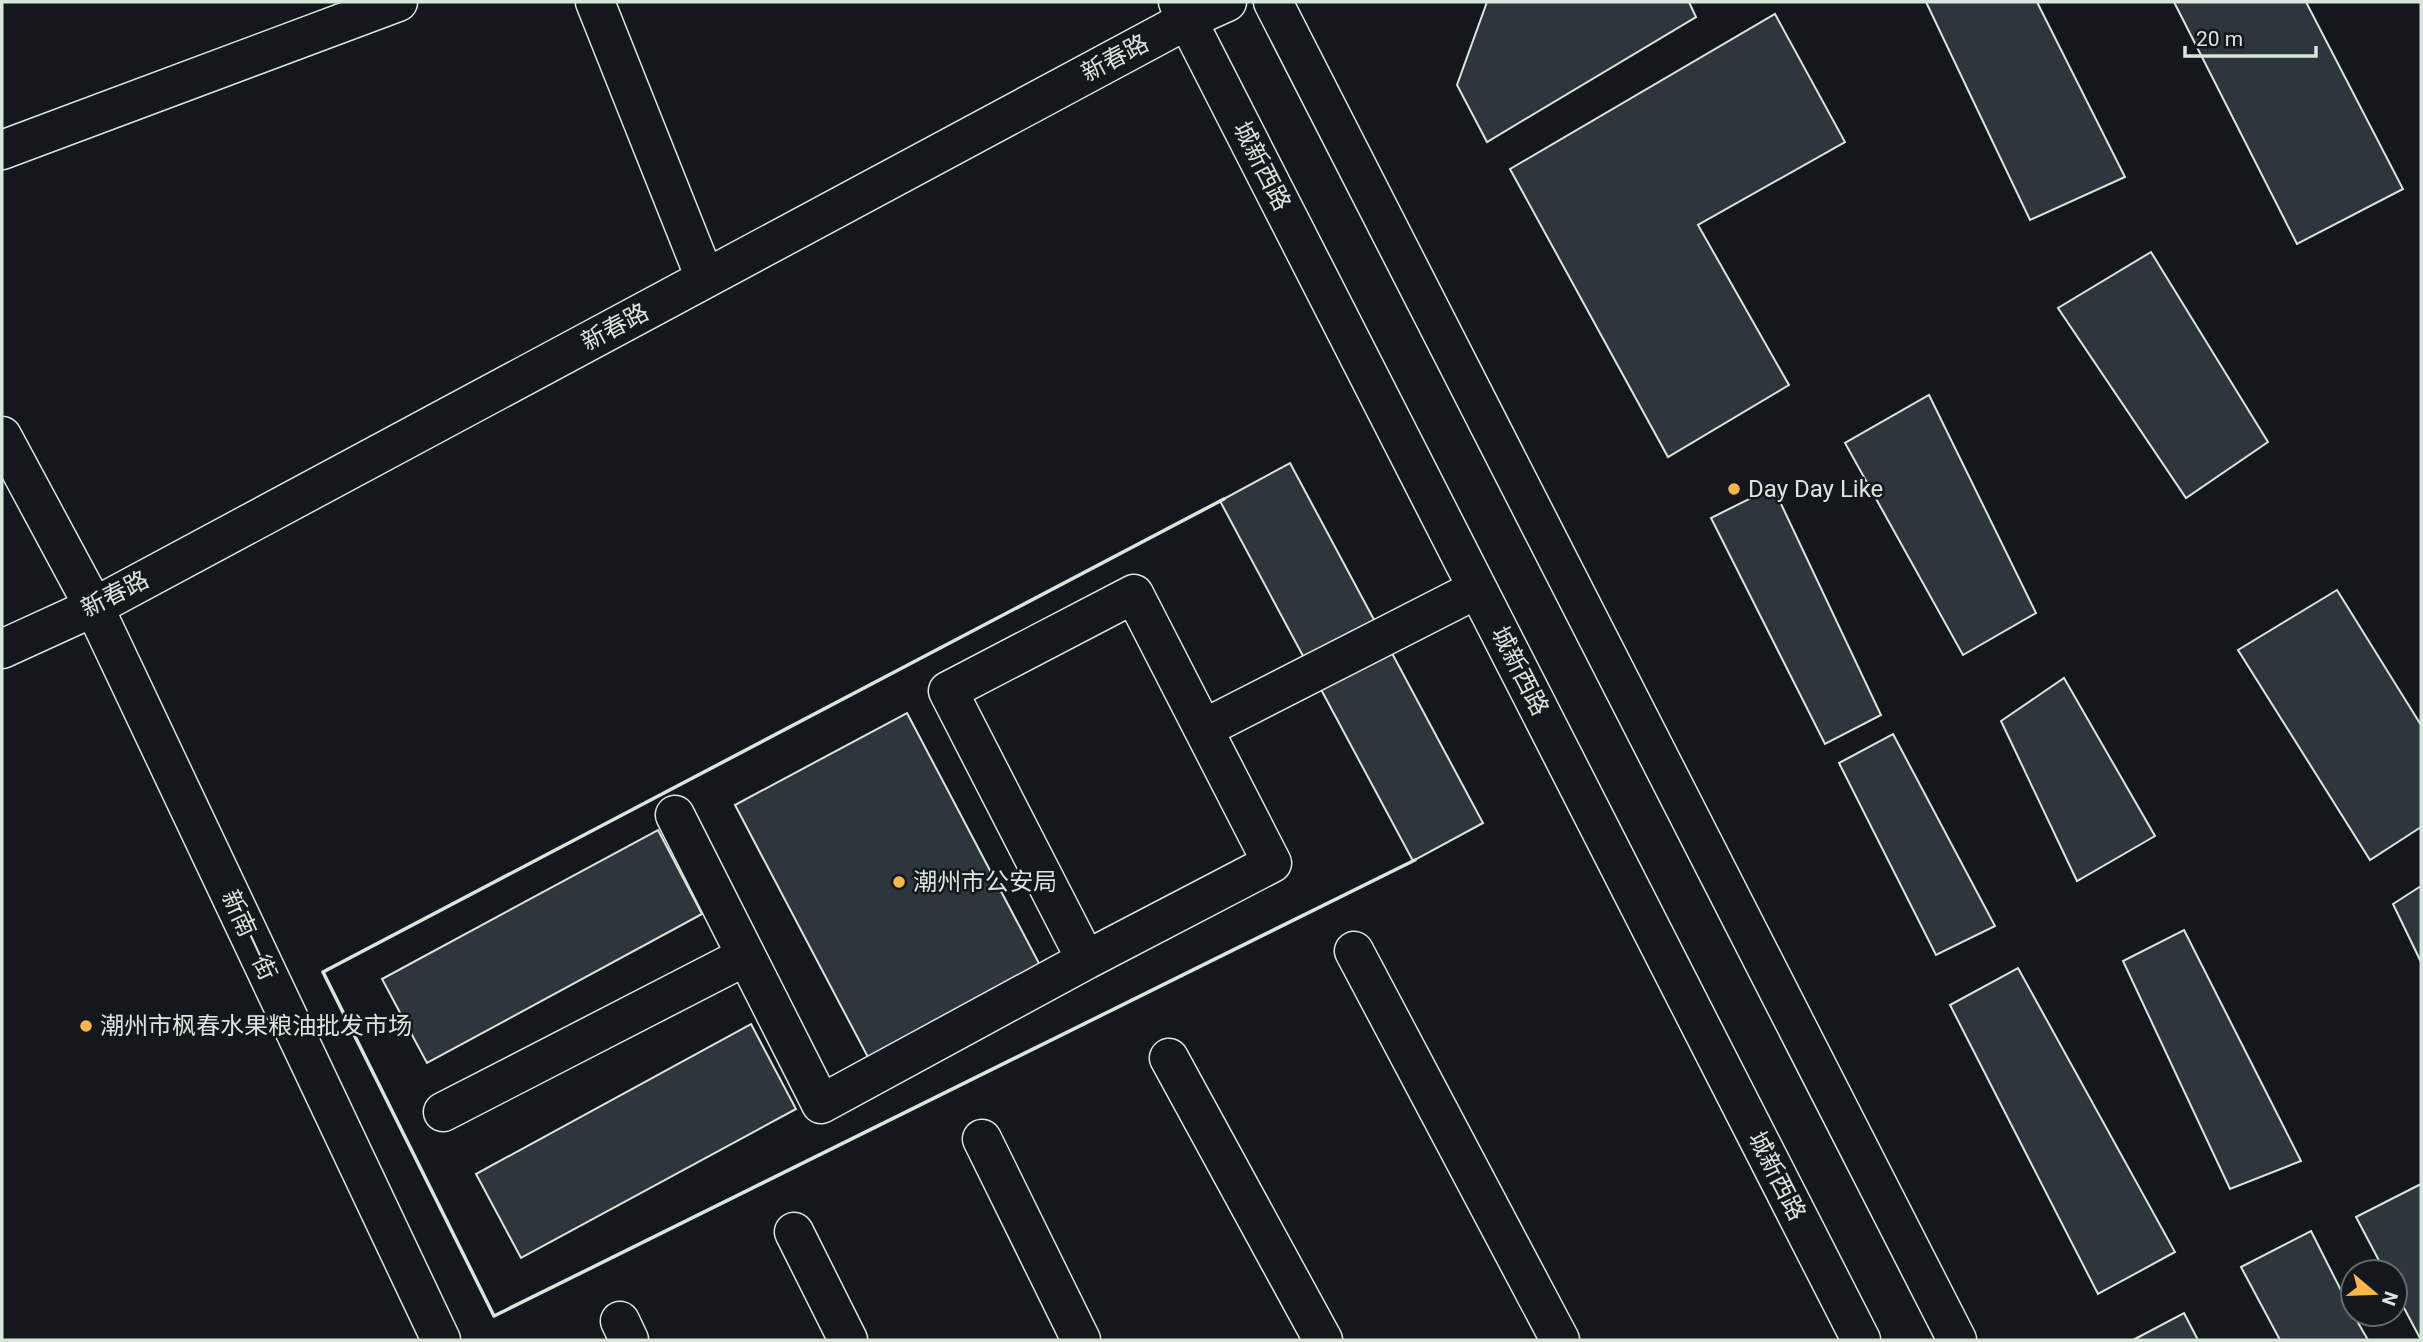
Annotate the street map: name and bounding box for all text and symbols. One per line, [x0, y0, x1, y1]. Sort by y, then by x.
scale bar [2185, 14, 2316, 58]
text: 20 m [2196, 27, 2243, 51]
street label: 新春路 [1077, 29, 1153, 87]
street label: 城新西路 [1228, 117, 1296, 215]
street label: 新春路 [577, 298, 653, 356]
place label: Day Day Like [1748, 475, 1883, 503]
marker: Day Day Like [1726, 481, 1742, 497]
street label: 新春路 [77, 565, 153, 623]
street label: 城新西路 [1486, 622, 1554, 720]
place label: 潮州市公安局 [913, 868, 1057, 896]
marker: 潮州市公安局 [891, 874, 907, 890]
street label: 新南一街 [216, 886, 282, 984]
place label: 潮州市枫春水果粮油批发市场 [100, 1012, 412, 1040]
marker: 潮州市枫春水果粮油批发市场 [78, 1018, 94, 1034]
street label: 城新西路 [1743, 1127, 1811, 1225]
north arrow [2339, 1258, 2409, 1328]
text: N [2377, 1288, 2403, 1308]

